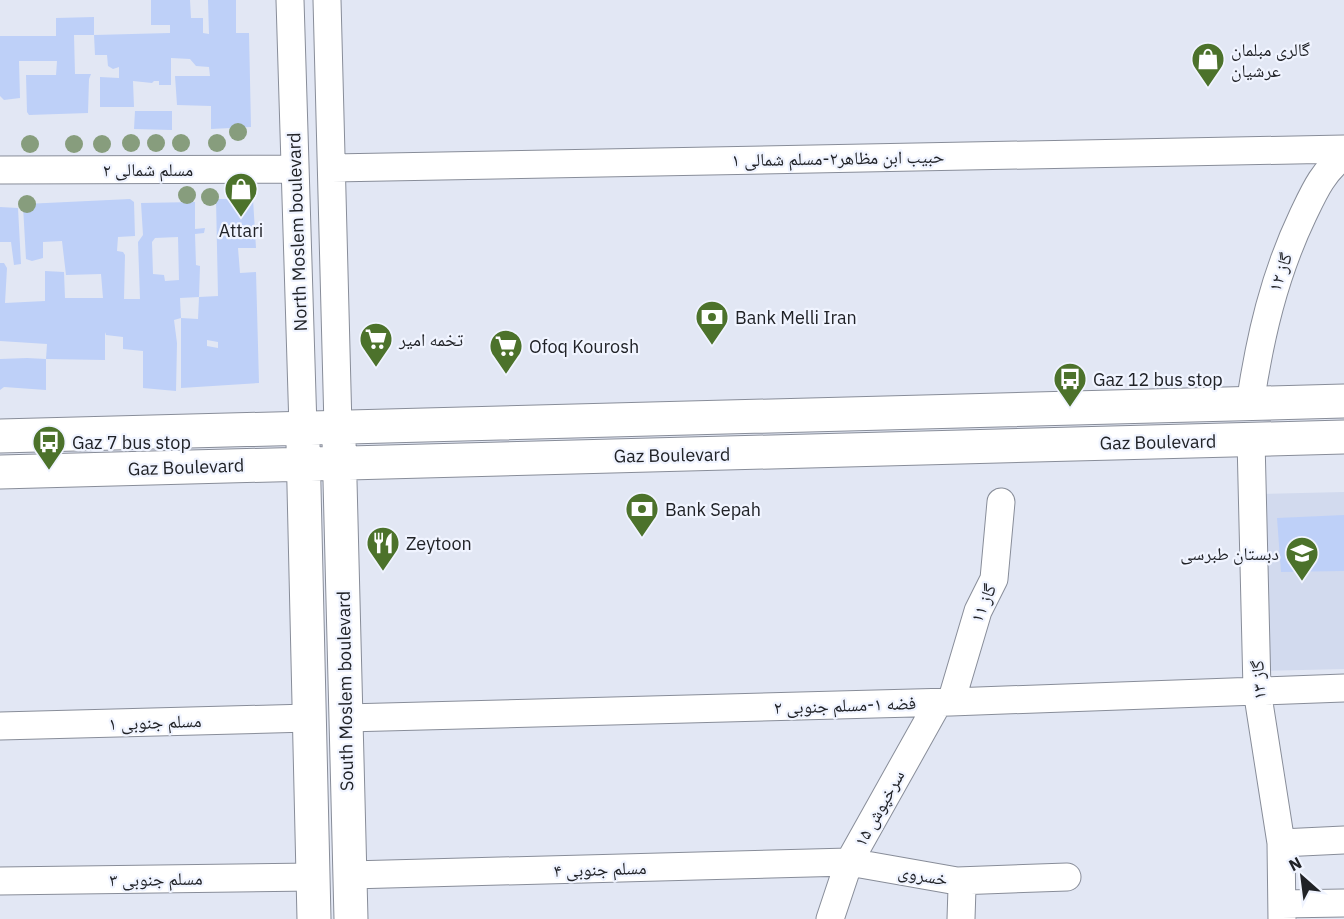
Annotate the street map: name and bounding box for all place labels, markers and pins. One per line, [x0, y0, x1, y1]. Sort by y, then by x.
place label: گالری مبلمان عرشیان [1231, 38, 1310, 82]
shop icon: گالری مبلمان عرشیان [1190, 41, 1226, 88]
shop icon: Attari [223, 171, 259, 218]
place label: Attari [219, 219, 263, 242]
bank icon: Bank Melli Iran [694, 299, 730, 346]
place label: Bank Melli Iran [735, 306, 857, 329]
supermarket icon: تخمه امیر [358, 321, 394, 368]
place label: تخمه امیر [398, 328, 463, 351]
supermarket icon: Ofoq Kourosh [488, 328, 524, 375]
place label: Ofoq Kourosh [529, 335, 639, 358]
bus stop icon: Gaz 12 bus stop [1052, 361, 1088, 408]
place label: Gaz 12 bus stop [1093, 368, 1223, 391]
bus stop icon: Gaz 7 bus stop [31, 424, 67, 471]
place label: Gaz 7 bus stop [72, 431, 191, 454]
bank icon: Bank Sepah [624, 491, 660, 538]
place label: Bank Sepah [665, 498, 761, 521]
restaurant icon: Zeytoon [365, 525, 401, 572]
place label: Zeytoon [406, 532, 472, 555]
school or university icon: دبستان طبرسی [1284, 535, 1320, 582]
place label: دبستان طبرسی [1180, 542, 1279, 565]

